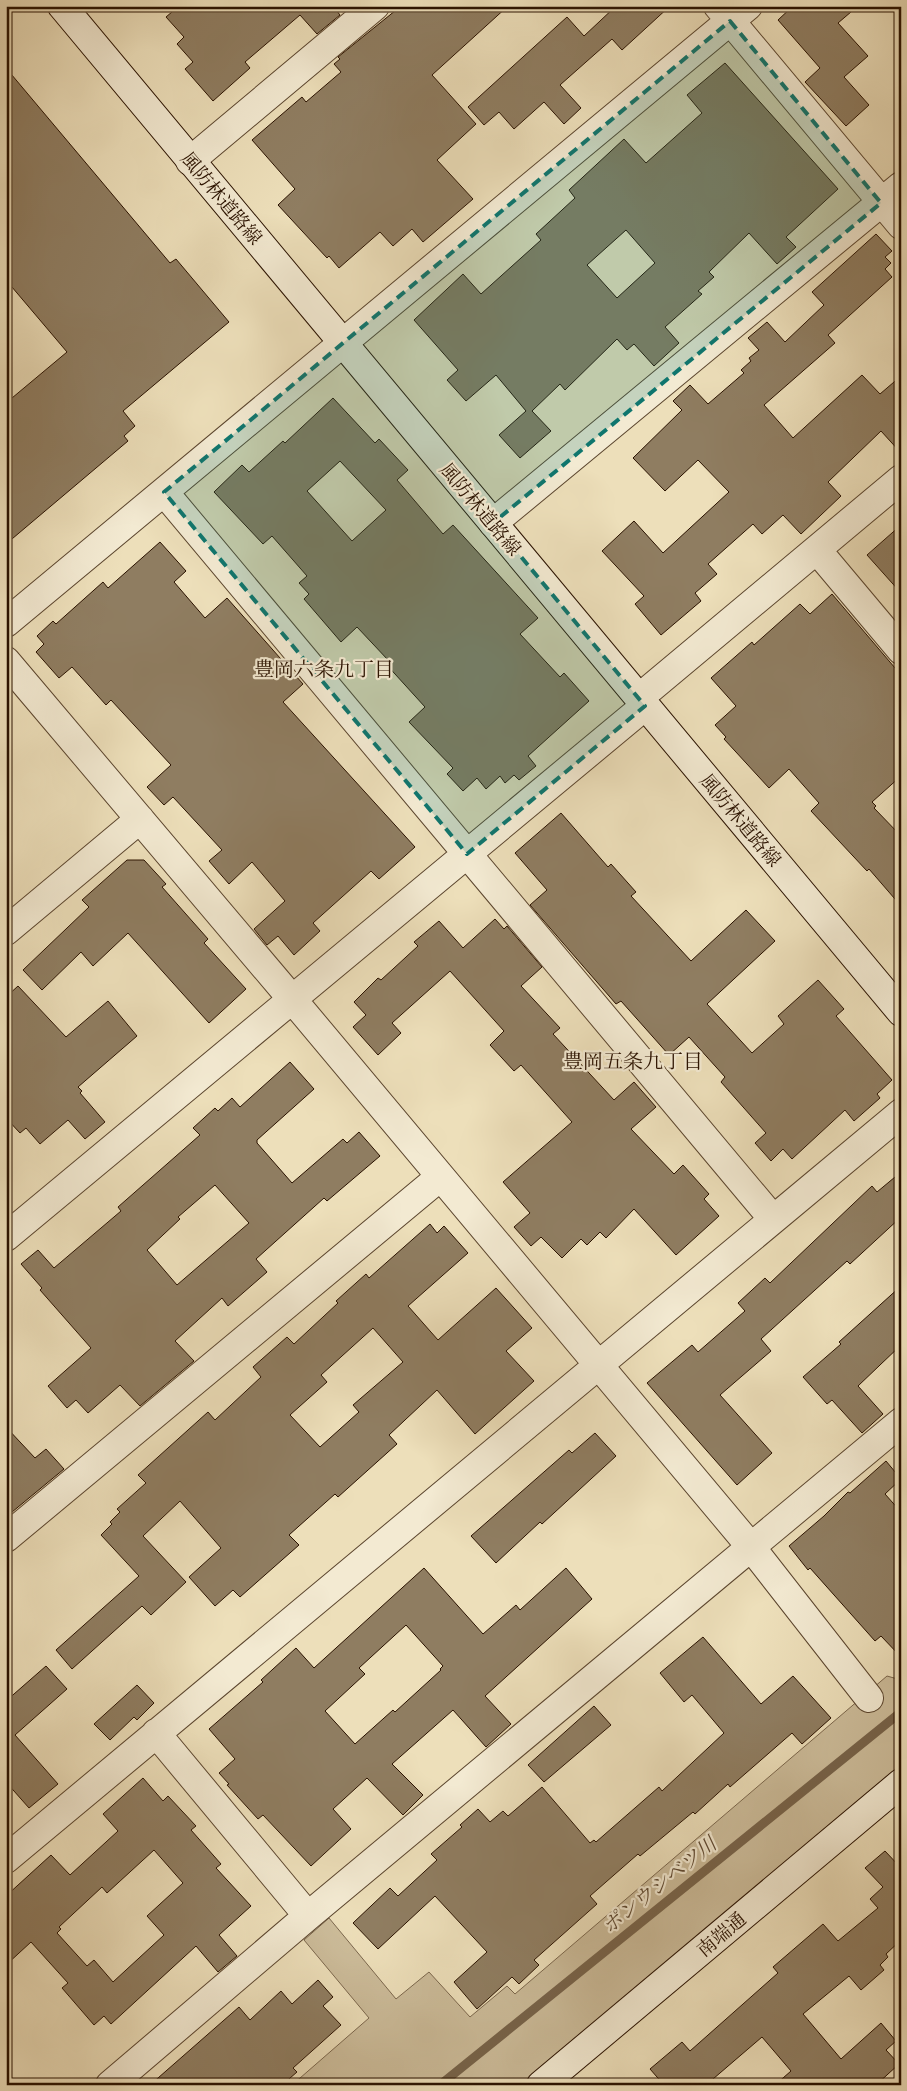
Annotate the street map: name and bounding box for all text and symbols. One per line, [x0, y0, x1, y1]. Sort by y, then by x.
street label: 風防林道路線 [175, 147, 267, 250]
street label: 風防林道路線 [434, 458, 526, 561]
district label: 豊岡六条九丁目 [254, 657, 394, 682]
street label: 風防林道路線 [694, 769, 786, 872]
district label: 豊岡五条九丁目 [563, 1049, 703, 1074]
water label: ポンウシベツ川 [597, 1830, 723, 1939]
street label: 南端通 [692, 1907, 751, 1962]

